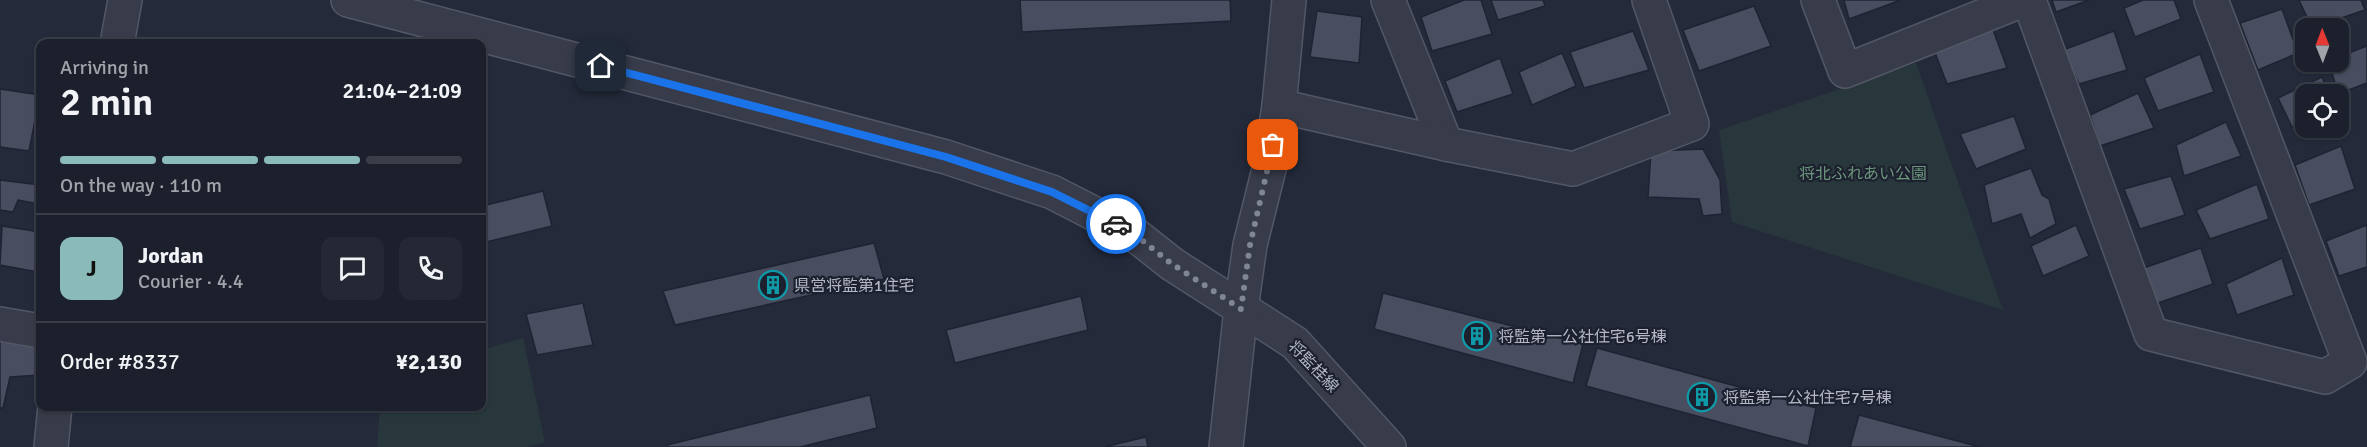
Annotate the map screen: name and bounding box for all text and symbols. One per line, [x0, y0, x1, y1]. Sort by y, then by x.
north arrow [2295, 18, 2349, 72]
map controls [2295, 18, 2349, 138]
pin [575, 40, 626, 91]
icon: home [584, 49, 617, 82]
text: Arriving in [60, 55, 149, 80]
text: 21:04–21:09 [343, 77, 462, 104]
text: 2 min [60, 78, 153, 126]
button: locate [2295, 84, 2349, 138]
pin [1247, 119, 1298, 170]
icon: bag [1256, 128, 1289, 161]
park label: 将北ふれあい公園 [1799, 164, 1927, 184]
text: On the way · 110 m [60, 173, 222, 198]
courier [1086, 194, 1146, 254]
icon: car [1100, 208, 1133, 241]
button: chat [321, 237, 384, 300]
button: phone [399, 237, 462, 300]
text: Jordan [138, 242, 204, 269]
text: J [86, 255, 97, 282]
text: Courier · 4.4 [138, 269, 244, 294]
building icon: 県営将監第1住宅 [757, 269, 789, 301]
place label: 県営将監第1住宅 [794, 276, 915, 296]
building icon: 将監第一公社住宅6号棟 [1461, 320, 1493, 352]
place label: 将監第一公社住宅6号棟 [1498, 327, 1667, 347]
street label: 将監桂線 [1284, 337, 1343, 397]
text: Order #8337 [60, 348, 180, 375]
text: ¥2,130 [396, 348, 462, 375]
building icon: 将監第一公社住宅7号棟 [1686, 381, 1718, 413]
place label: 将監第一公社住宅7号棟 [1723, 388, 1892, 408]

